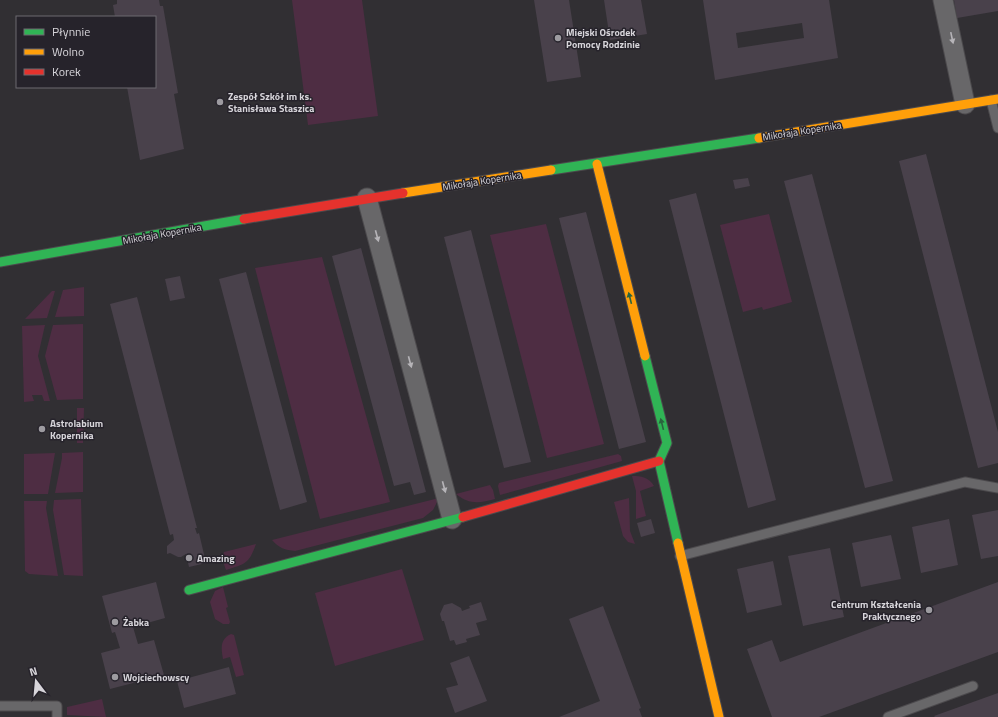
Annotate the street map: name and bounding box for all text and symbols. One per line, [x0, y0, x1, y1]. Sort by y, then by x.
legend [16, 16, 156, 88]
text: Płynnie [52, 22, 90, 41]
place label: Miejski Ośrodek Pomocy Rodzinie [566, 25, 640, 52]
one-way arrow [949, 32, 955, 44]
marker: Miejski Ośrodek Pomocy Rodzinie [553, 33, 563, 43]
text: Wolno [52, 42, 84, 61]
text: Korek [52, 62, 81, 81]
place label: Zespół Szkół im ks. Stanisława Staszica [228, 89, 314, 116]
marker: Zespół Szkół im ks. Stanisława Staszica [215, 97, 225, 107]
street label: Mikołaja Kopernika [761, 117, 843, 145]
street label: Mikołaja Kopernika [441, 167, 523, 195]
street label: Mikołaja Kopernika [121, 220, 203, 248]
one-way arrow [374, 230, 380, 242]
one-way arrow [627, 291, 633, 303]
one-way arrow [407, 356, 413, 368]
place label: Astrolabium Kopernika [50, 416, 103, 443]
one-way arrow [658, 417, 664, 430]
marker: Astrolabium Kopernika [37, 424, 47, 434]
one-way arrow [441, 481, 447, 494]
place label: Amazing [197, 551, 235, 566]
marker: Amazing [184, 553, 194, 563]
place label: Centrum Kształcenia Praktycznego [831, 597, 921, 624]
marker: Centrum Kształcenia Praktycznego [924, 605, 934, 615]
place label: Żabka [123, 615, 149, 630]
marker: Żabka [110, 617, 120, 627]
north arrow [16, 661, 56, 701]
text: N [27, 663, 39, 680]
place label: Wojciechowscy [123, 670, 189, 685]
marker: Wojciechowscy [110, 672, 120, 682]

